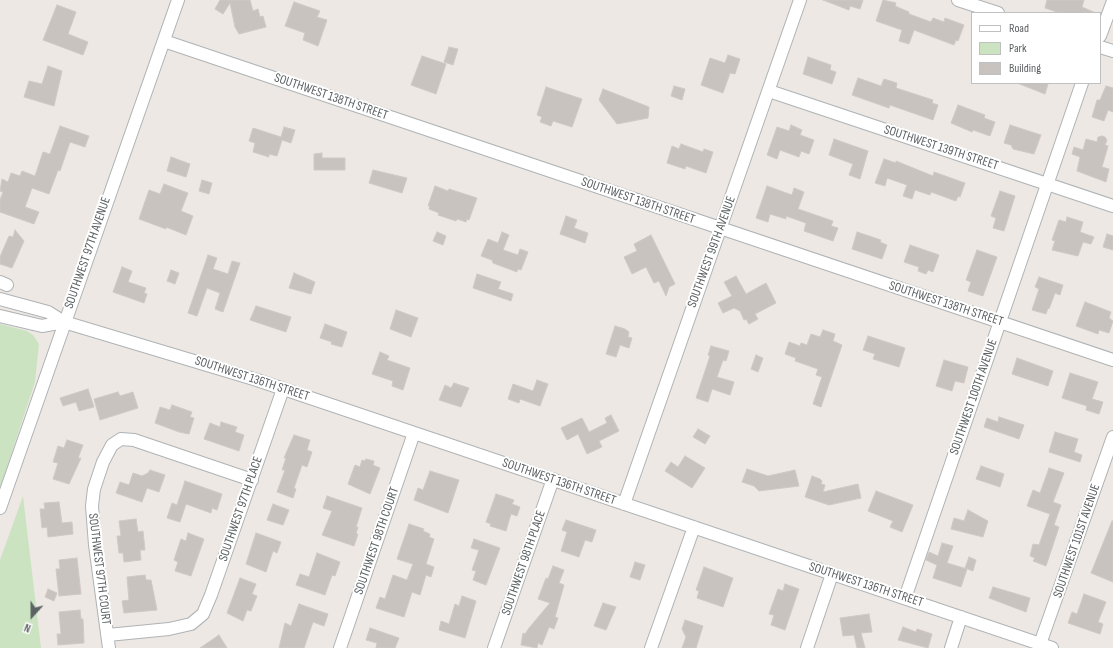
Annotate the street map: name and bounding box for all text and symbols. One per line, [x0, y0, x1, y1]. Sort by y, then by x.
legend [971, 12, 1101, 84]
text: Road [1009, 21, 1029, 36]
text: Park [1009, 41, 1027, 56]
text: Building [1009, 61, 1041, 76]
street label: SOUTHWEST 138TH STREET [272, 70, 390, 124]
street label: SOUTHWEST 139TH STREET [882, 122, 1000, 174]
street label: SOUTHWEST 138TH STREET [579, 174, 697, 228]
street label: SOUTHWEST 99TH AVENUE [685, 194, 739, 310]
street label: SOUTHWEST 97TH AVENUE [62, 195, 114, 311]
street label: SOUTHWEST 138TH STREET [887, 278, 1005, 330]
street label: SOUTHWEST 100TH AVENUE [947, 337, 1001, 457]
street label: SOUTHWEST 136TH STREET [193, 353, 311, 405]
street label: SOUTHWEST 97TH PLACE [216, 455, 266, 563]
street label: SOUTHWEST 136TH STREET [500, 455, 618, 509]
street label: SOUTHWEST 101ST AVENUE [1050, 482, 1104, 600]
street label: SOUTHWEST 98TH COURT [351, 485, 403, 597]
street label: SOUTHWEST 98TH PLACE [499, 509, 549, 617]
street label: SOUTHWEST 97TH COURT [84, 512, 114, 626]
street label: SOUTHWEST 136TH STREET [807, 559, 925, 611]
north arrow [12, 596, 52, 636]
text: N [22, 621, 33, 635]

